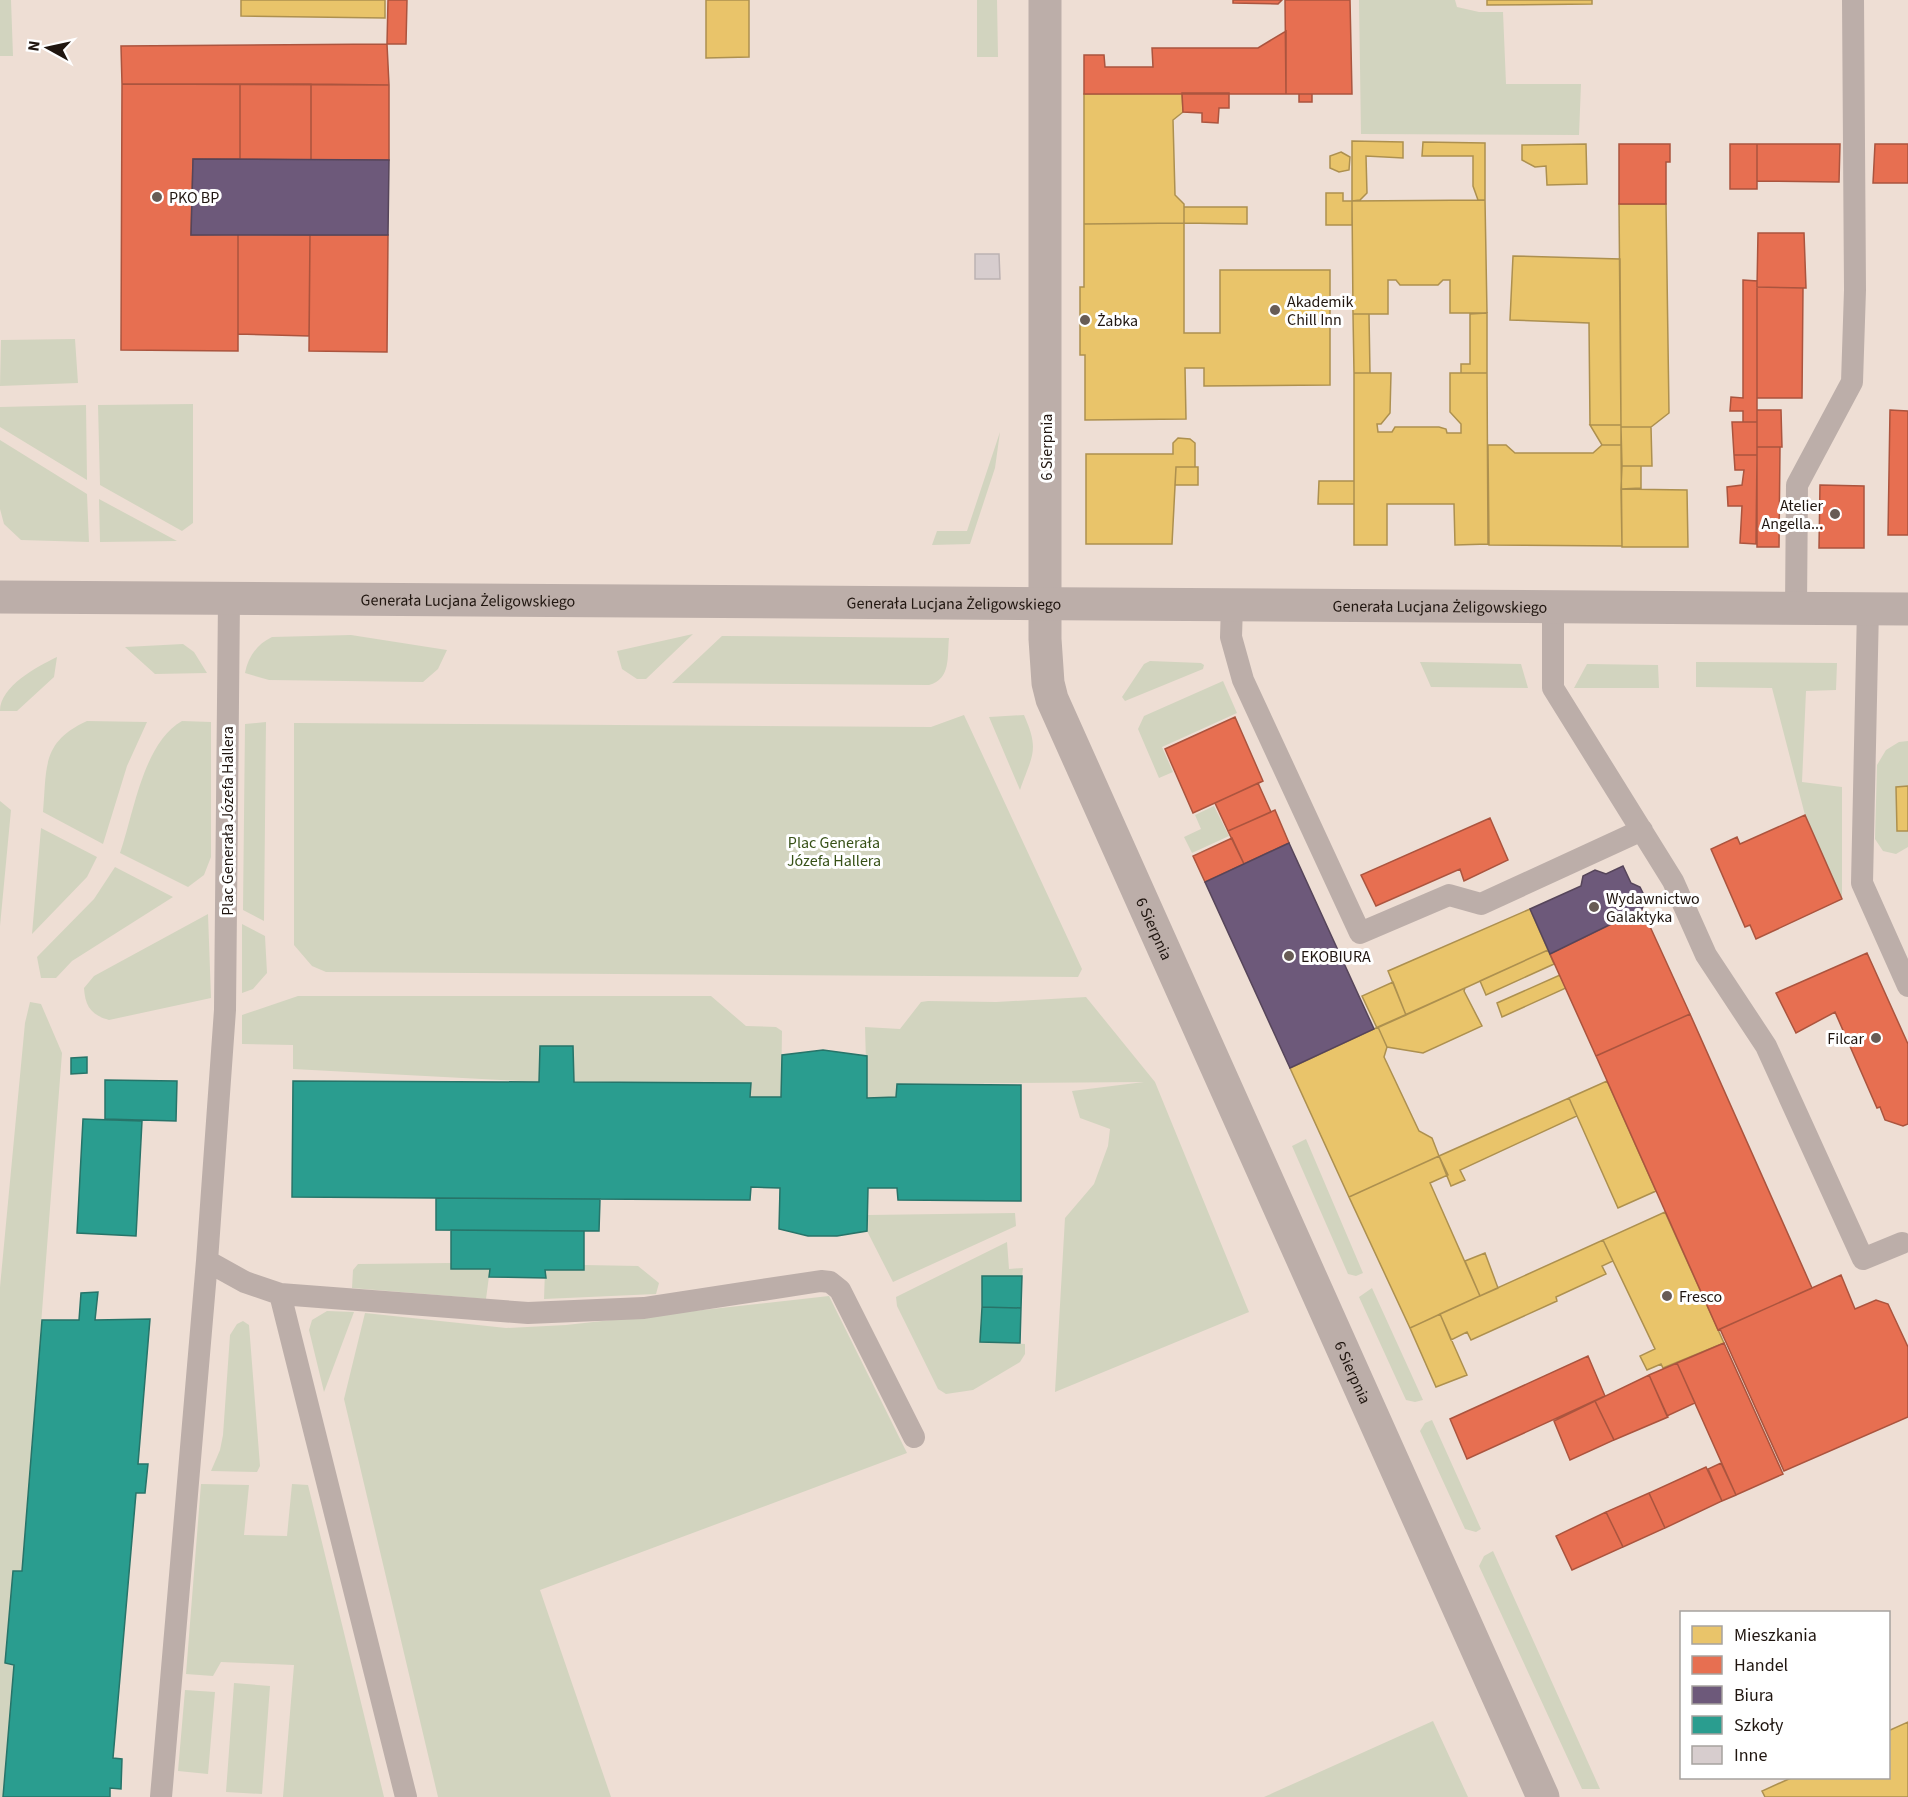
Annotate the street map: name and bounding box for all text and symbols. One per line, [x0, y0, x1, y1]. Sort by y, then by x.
north arrow [18, 18, 78, 78]
text: N [23, 39, 46, 53]
place label: PKO BP [169, 187, 219, 209]
marker: PKO BP [150, 190, 164, 204]
place label: Akademik Chill Inn [1287, 291, 1354, 331]
marker: Akademik Chill Inn [1268, 303, 1282, 317]
place label: Żabka [1097, 310, 1138, 332]
marker: Żabka [1078, 313, 1092, 327]
street label: 6 Sierpnia [1036, 414, 1058, 480]
place label: Atelier Angella... [1762, 495, 1823, 535]
marker: Atelier Angella... [1828, 507, 1842, 521]
street label: Generała Lucjana Żeligowskiego [361, 589, 575, 613]
street label: Generała Lucjana Żeligowskiego [847, 592, 1061, 616]
street label: Generała Lucjana Żeligowskiego [1333, 595, 1547, 619]
street label: Plac Generała Józefa Hallera [217, 726, 239, 916]
park label: Plac Generała Józefa Hallera [787, 832, 881, 872]
place label: Wydawnictwo Galaktyka [1606, 888, 1700, 928]
street label: 6 Sierpnia [1130, 894, 1177, 964]
marker: Wydawnictwo Galaktyka [1587, 900, 1601, 914]
place label: EKOBIURA [1301, 946, 1371, 968]
marker: EKOBIURA [1282, 949, 1296, 963]
place label: Filcar [1827, 1028, 1864, 1050]
marker: Filcar [1869, 1031, 1883, 1045]
place label: Fresco [1679, 1286, 1722, 1308]
marker: Fresco [1660, 1289, 1674, 1303]
street label: 6 Sierpnia [1328, 1338, 1376, 1408]
legend [1680, 1611, 1890, 1779]
text: Mieszkania [1734, 1623, 1817, 1648]
text: Handel [1734, 1653, 1788, 1678]
text: Biura [1734, 1683, 1774, 1708]
text: Szkoły [1734, 1713, 1784, 1738]
text: Inne [1734, 1743, 1767, 1768]

